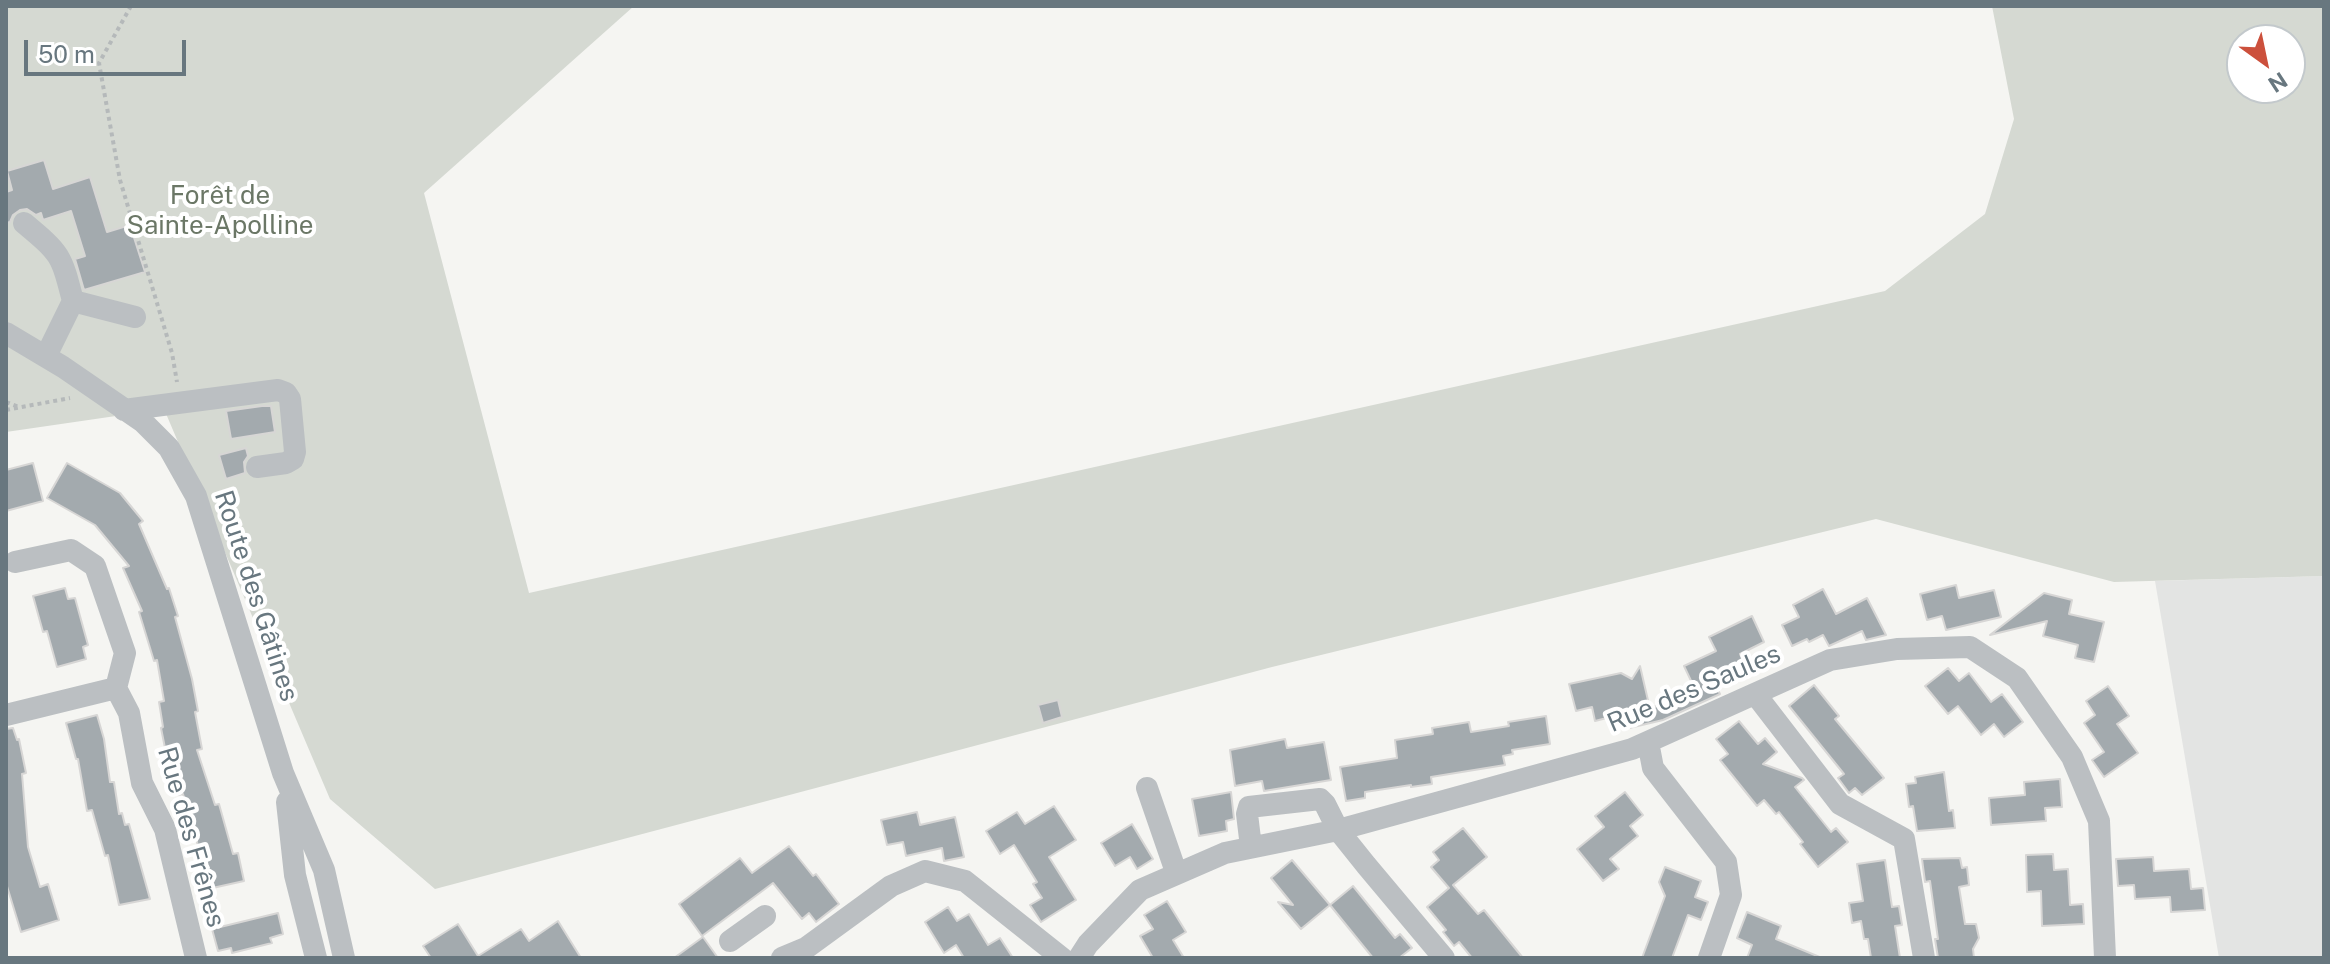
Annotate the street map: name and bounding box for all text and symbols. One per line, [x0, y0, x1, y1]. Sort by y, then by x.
scale bar [28, 24, 190, 74]
north arrow [2226, 24, 2306, 104]
text: 50 m [38, 40, 95, 68]
text: N [2264, 67, 2292, 98]
park label: Forêt de Sainte-Apolline [127, 180, 313, 242]
street label: Route des Gâtines [207, 487, 305, 705]
street label: Rue des Saules [1603, 638, 1785, 740]
street label: Rue des Frênes [150, 743, 232, 931]

